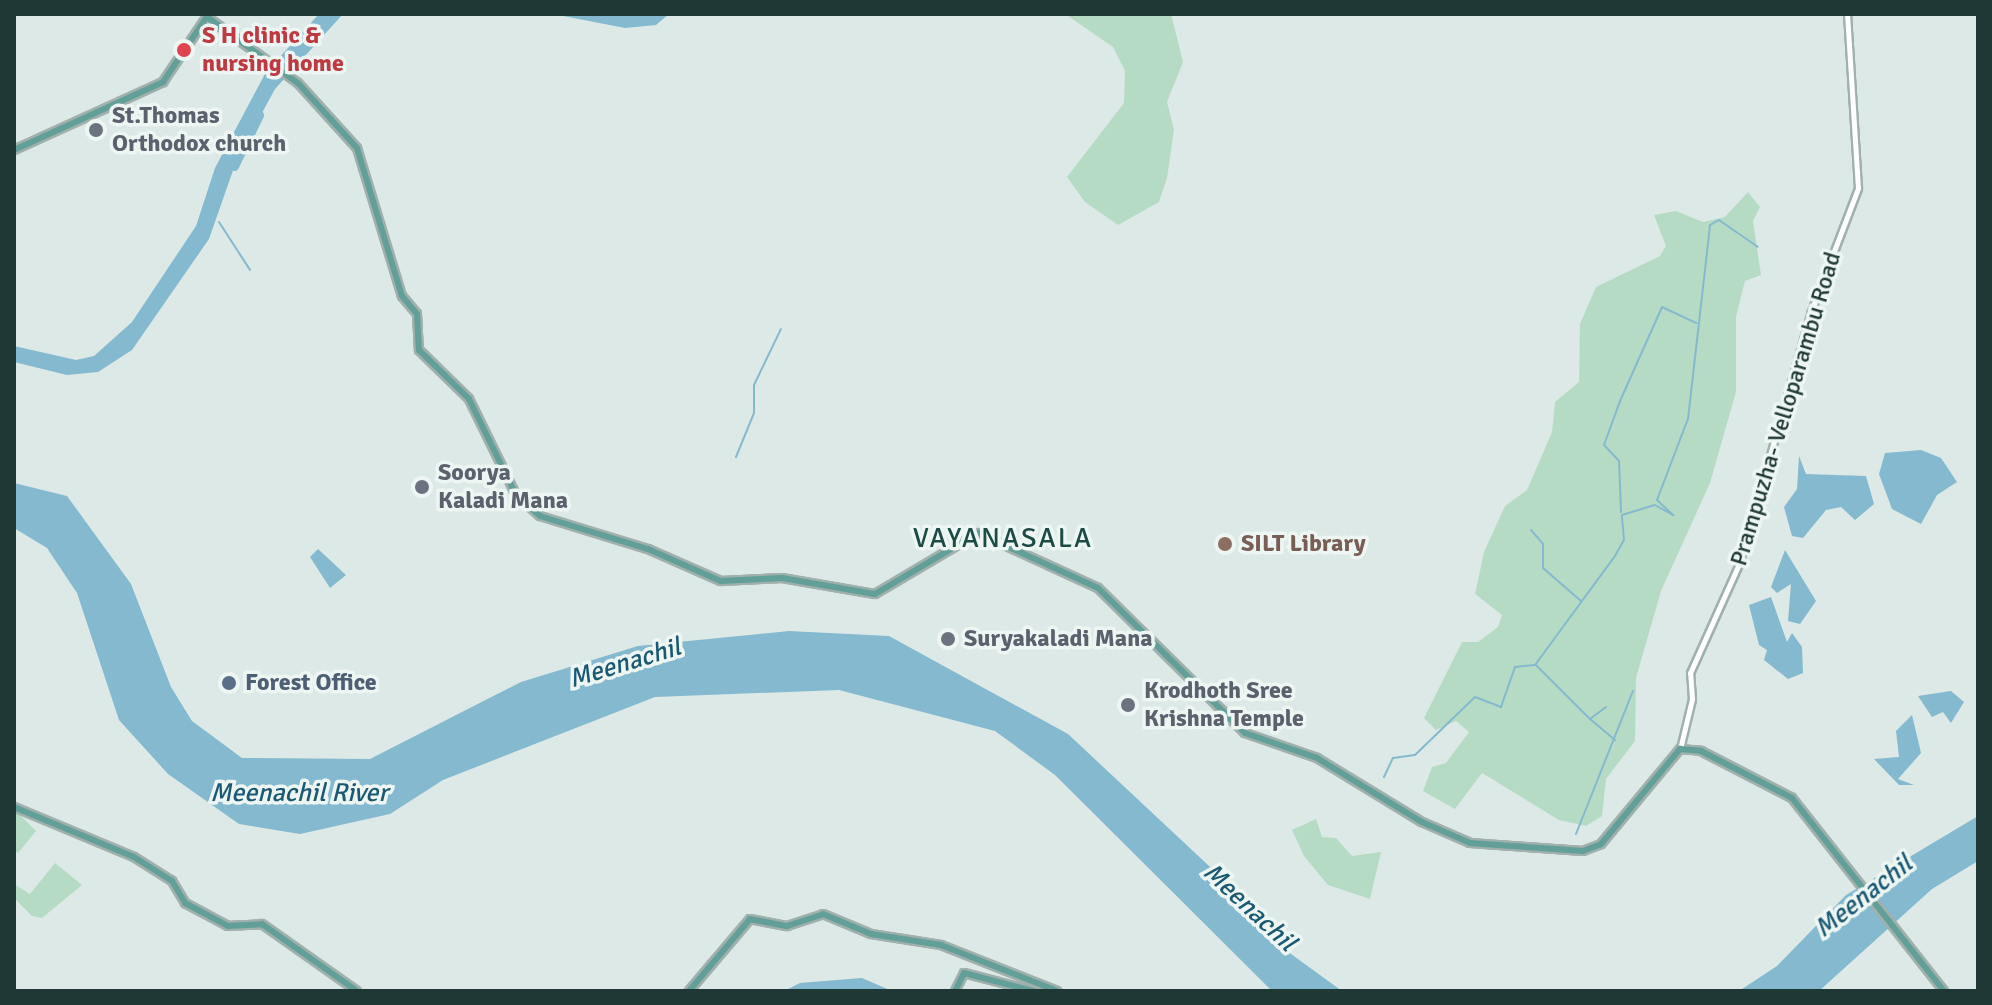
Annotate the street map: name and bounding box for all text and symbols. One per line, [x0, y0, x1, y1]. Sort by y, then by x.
place label: S H clinic & nursing home [202, 22, 344, 78]
marker: S H clinic & nursing home [173, 39, 195, 61]
place label: St.Thomas Orthodox church [112, 102, 286, 158]
marker: St.Thomas Orthodox church [87, 121, 105, 139]
street label: Prampuzha- Velloparambu Road [1724, 249, 1848, 569]
place label: Soorya Kaladi Mana [438, 459, 568, 515]
marker: Soorya Kaladi Mana [413, 478, 431, 496]
district label: VAYANASALA [913, 521, 1093, 555]
place label: SILT Library [1241, 530, 1366, 558]
marker: SILT Library [1216, 535, 1234, 553]
place label: Suryakaladi Mana [964, 625, 1153, 653]
marker: Suryakaladi Mana [939, 630, 957, 648]
water label: Meenachil [565, 632, 685, 696]
place label: Forest Office [245, 669, 377, 697]
marker: Forest Office [220, 674, 238, 692]
place label: Krodhoth Sree Krishna Temple [1144, 677, 1304, 733]
marker: Krodhoth Sree Krishna Temple [1119, 696, 1137, 714]
water label: Meenachil River [210, 778, 388, 810]
water label: Meenachil [1809, 849, 1919, 945]
water label: Meenachil [1196, 857, 1302, 959]

